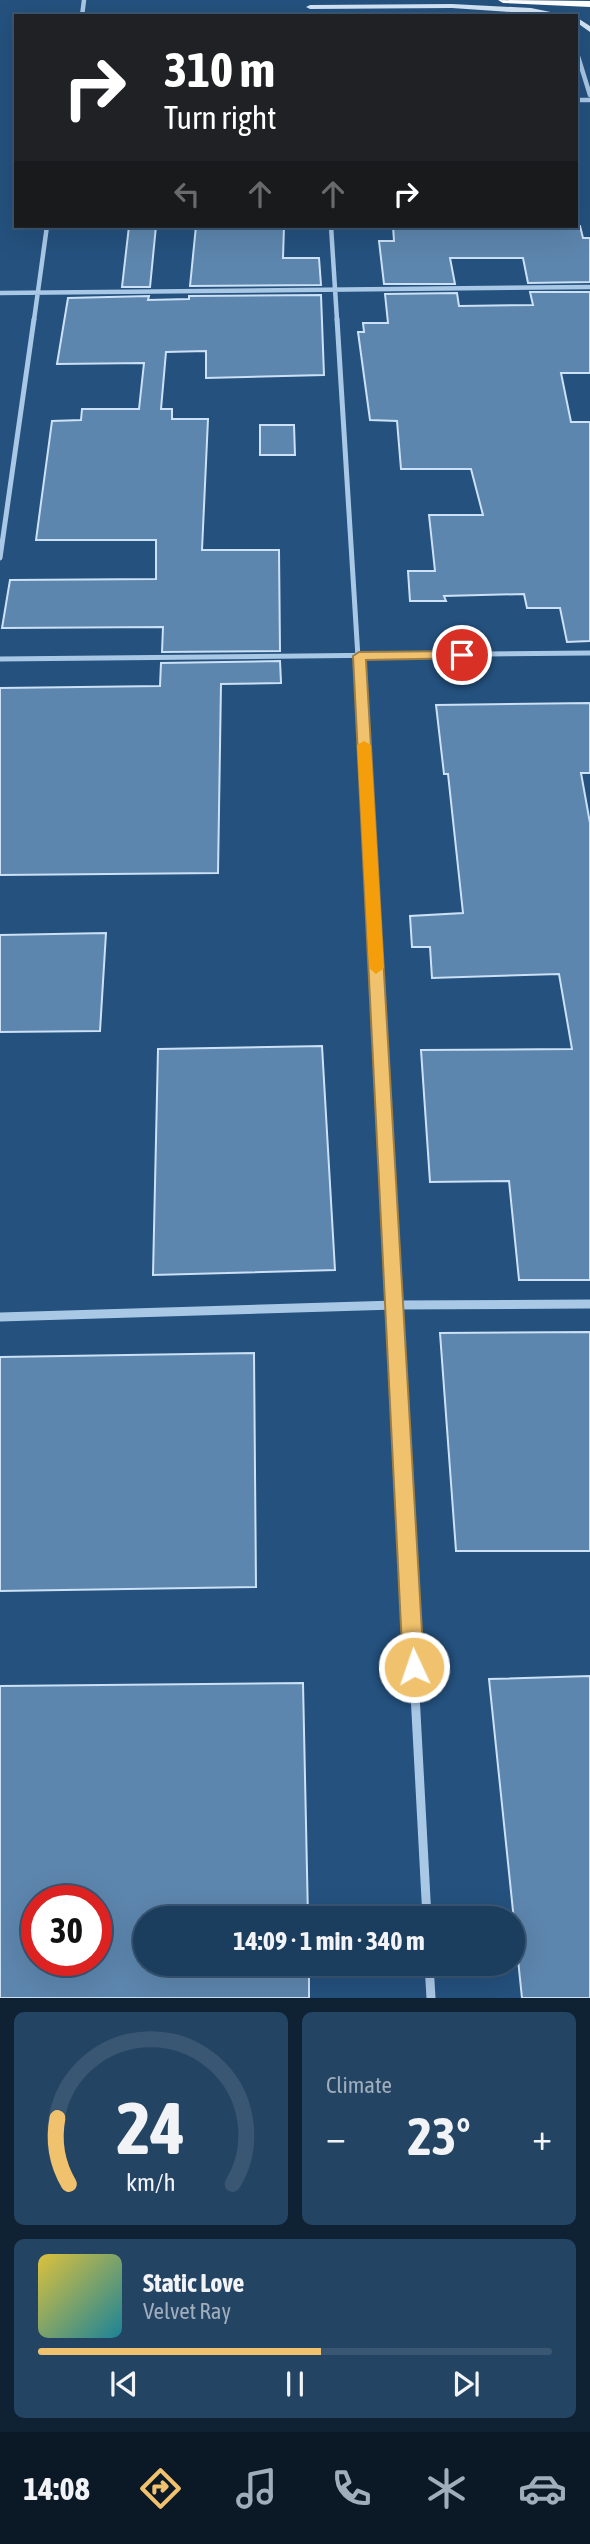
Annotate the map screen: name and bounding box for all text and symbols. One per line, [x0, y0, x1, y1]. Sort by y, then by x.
text: 310 m [164, 41, 275, 97]
icon: right [49, 42, 140, 133]
text: Turn right [164, 99, 277, 136]
icon: left [168, 175, 206, 213]
icon: ahead [241, 175, 279, 213]
icon: ahead [314, 175, 352, 213]
icon: right [387, 175, 425, 213]
pin [432, 625, 492, 685]
icon: arrive [443, 636, 481, 674]
position arrow [377, 1630, 451, 1704]
speed limit sign: 30 [21, 1885, 112, 1976]
text: 14:09 · 1 min · 340 m [233, 1926, 425, 1956]
text: Climate [326, 2072, 392, 2098]
text: 24 [117, 2087, 185, 2170]
text: 23° [407, 2106, 471, 2166]
text: − [326, 2115, 346, 2158]
text: + [532, 2115, 552, 2158]
text: km/h [126, 2168, 176, 2196]
text: Static Love [143, 2268, 244, 2298]
text: Velvet Ray [143, 2298, 231, 2324]
icon: previous [105, 2365, 143, 2403]
icon: pause [276, 2365, 314, 2403]
icon: next [447, 2365, 485, 2403]
icon: directions [136, 2464, 185, 2513]
icon: music [232, 2464, 281, 2513]
icon: phone [327, 2464, 376, 2513]
icon: climate [422, 2464, 471, 2513]
icon: car [518, 2464, 567, 2513]
text: 14:08 [23, 2470, 90, 2507]

